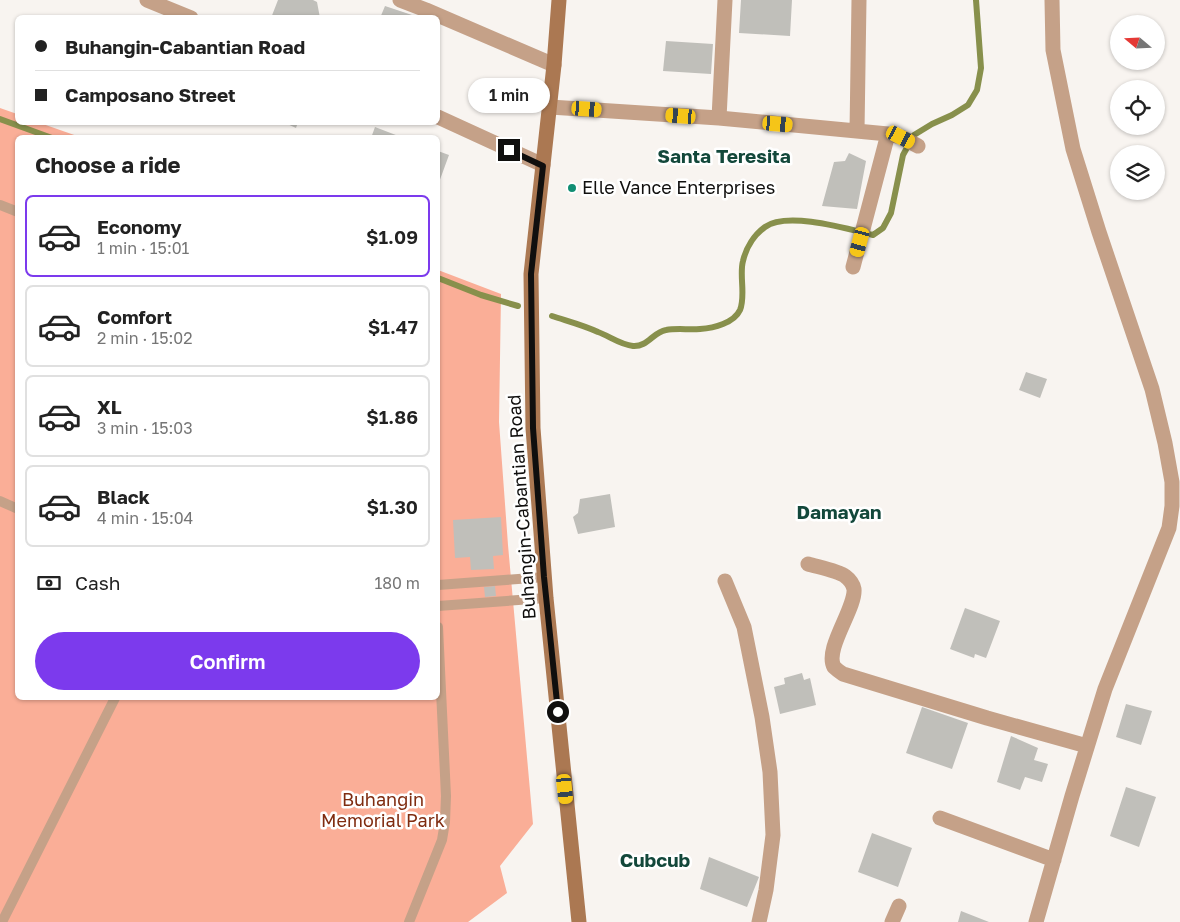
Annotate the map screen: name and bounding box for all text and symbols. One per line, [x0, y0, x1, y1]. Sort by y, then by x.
north arrow [1110, 15, 1165, 70]
map controls [1110, 15, 1165, 200]
text: Buhangin-Cabantian Road [65, 35, 305, 58]
callout: 1 min [468, 78, 550, 112]
button: locate [1110, 80, 1165, 135]
text: Camposano Street [65, 83, 236, 106]
text: 1 min [489, 85, 529, 105]
car [571, 100, 602, 118]
car [665, 107, 696, 125]
car [762, 115, 793, 133]
car [884, 124, 917, 150]
route end [498, 139, 520, 161]
district label: Santa Teresita [657, 144, 791, 167]
button: layers [1110, 145, 1165, 200]
text: Choose a ride [35, 151, 181, 178]
place label: Elle Vance Enterprises [582, 176, 775, 198]
marker: Elle Vance Enterprises [566, 182, 578, 194]
icon: car [37, 214, 82, 259]
text: Economy [97, 215, 182, 238]
text: $1.09 [366, 225, 418, 248]
car [848, 226, 871, 258]
text: 1 min · 15:01 [97, 238, 189, 258]
icon: car [37, 304, 82, 349]
text: Comfort [97, 305, 172, 328]
text: $1.47 [368, 315, 418, 338]
text: 2 min · 15:02 [97, 328, 192, 348]
icon: car [37, 394, 82, 439]
street label: Buhangin-Cabantian Road [502, 394, 540, 620]
text: XL [97, 395, 122, 418]
text: $1.86 [366, 405, 418, 428]
text: 3 min · 15:03 [97, 418, 193, 438]
icon: car [37, 484, 82, 529]
text: Black [97, 485, 150, 508]
text: $1.30 [366, 495, 418, 518]
district label: Damayan [796, 500, 882, 523]
text: 4 min · 15:04 [97, 508, 193, 528]
icon: cash [35, 569, 63, 597]
text: Cash [75, 571, 120, 594]
text: 180 m [374, 573, 420, 593]
button: Confirm [35, 632, 420, 690]
route start [547, 701, 569, 723]
car [555, 773, 574, 805]
park label: Buhangin Memorial Park [321, 788, 445, 831]
district label: Cubcub [620, 848, 691, 871]

